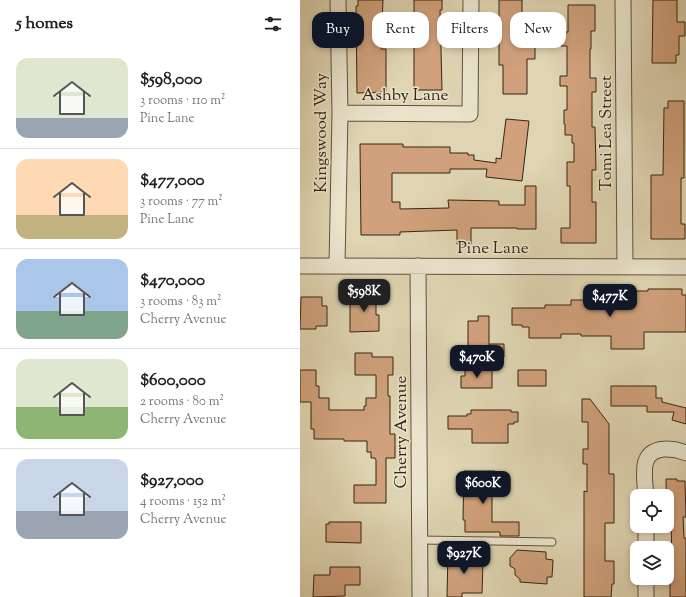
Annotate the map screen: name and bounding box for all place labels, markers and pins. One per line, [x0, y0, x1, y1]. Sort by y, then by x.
pin: $598K [336, 279, 392, 313]
pin: $477K [582, 284, 638, 318]
pin: $470K [449, 345, 505, 379]
pin: $600K [455, 471, 511, 505]
pin: $927K [436, 541, 492, 575]

